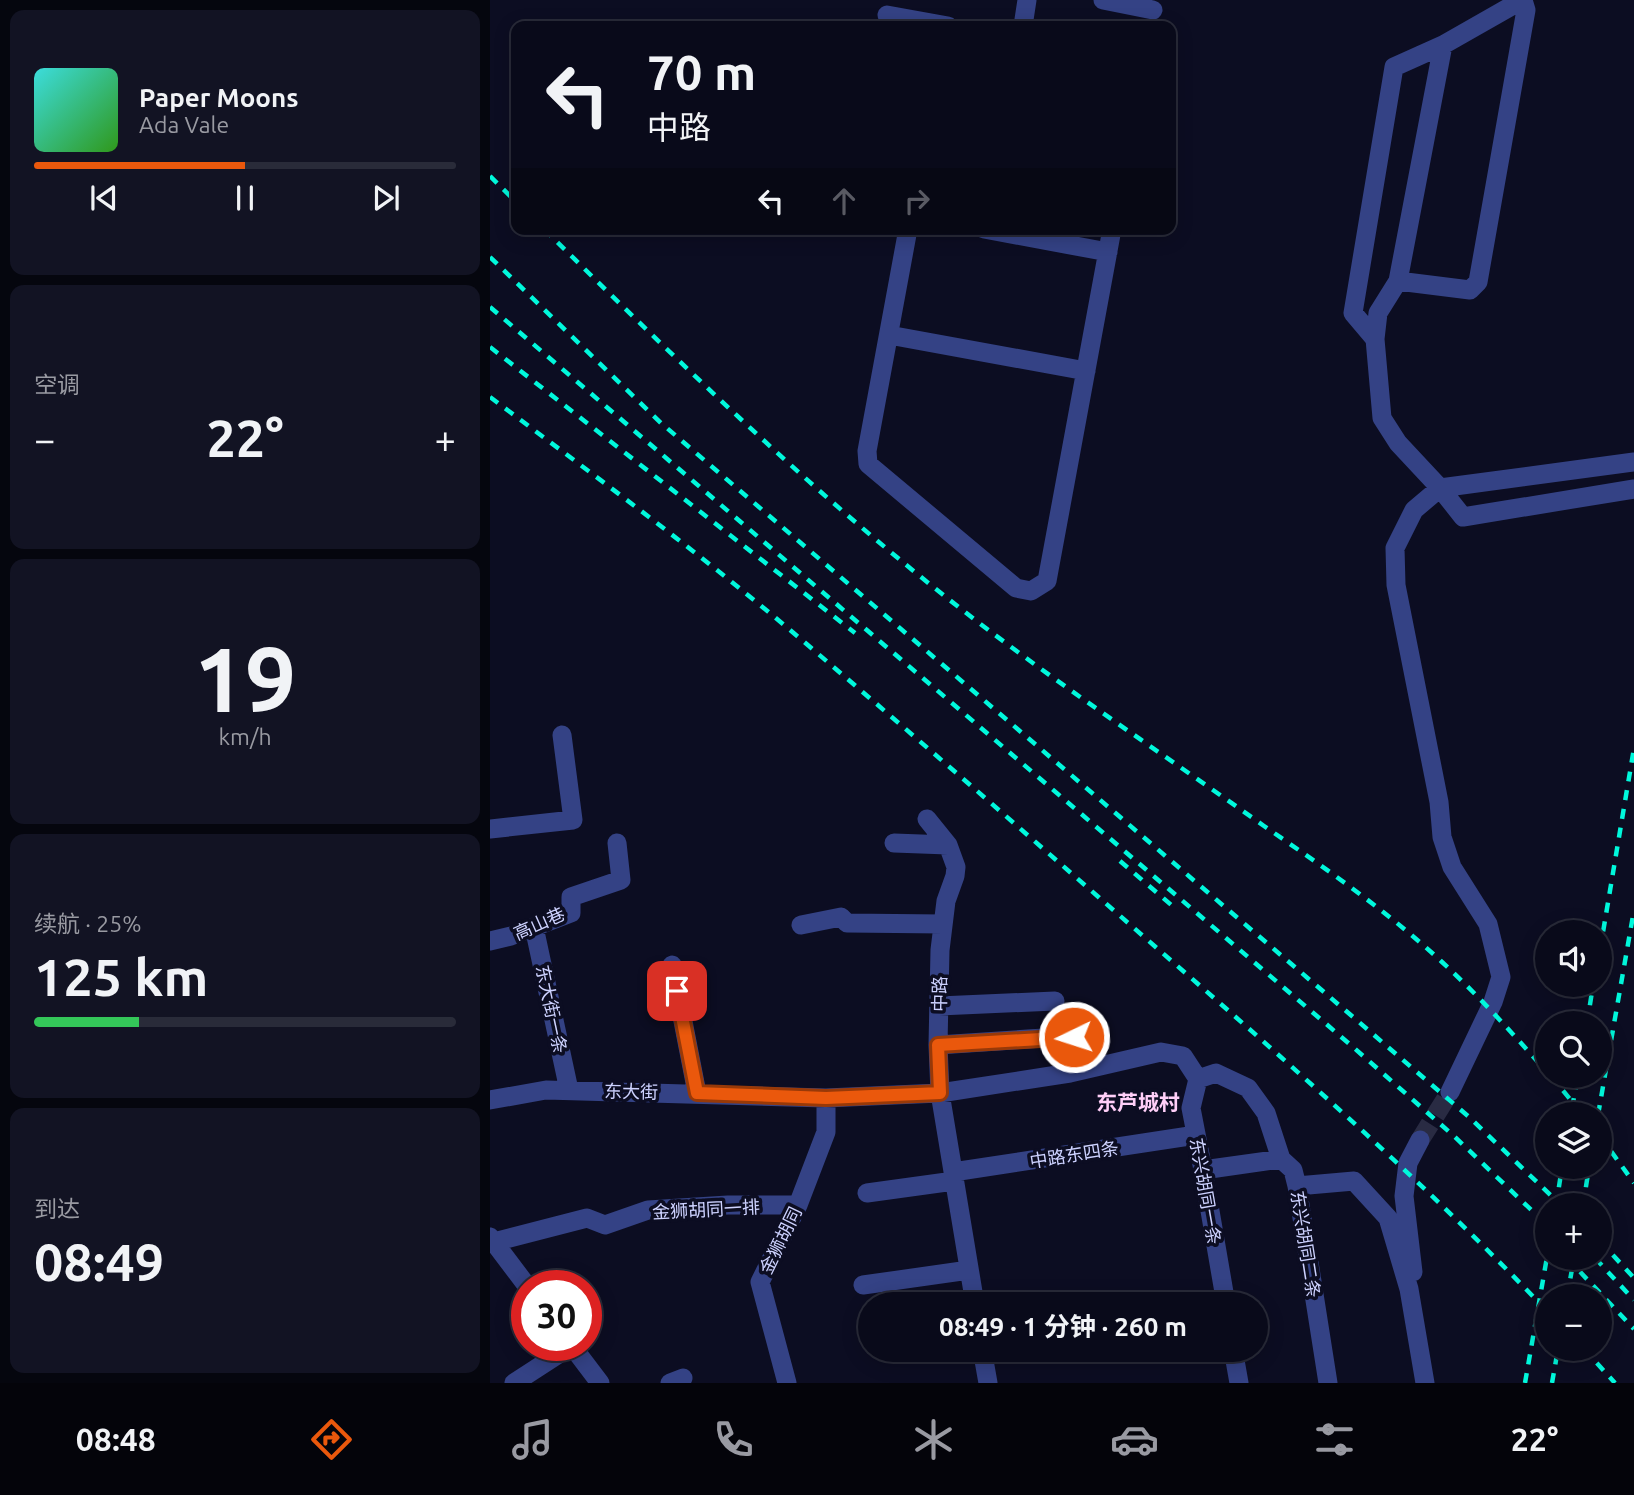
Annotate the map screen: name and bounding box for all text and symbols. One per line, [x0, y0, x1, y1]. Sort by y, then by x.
text: 70 m [647, 44, 756, 99]
icon: left [532, 49, 623, 140]
text: Paper Moons [139, 83, 298, 112]
text: 中路 [647, 109, 711, 145]
text: Ada Vale [139, 112, 229, 137]
icon: previous [85, 179, 123, 217]
icon: pause [226, 179, 264, 217]
icon: next [367, 179, 405, 217]
icon: left [752, 182, 790, 220]
icon: ahead [825, 182, 863, 220]
icon: right [898, 182, 936, 220]
text: 空调 [34, 372, 80, 397]
text: 22° [206, 409, 284, 467]
text: − [34, 418, 55, 460]
text: + [435, 418, 456, 460]
text: 19 [194, 627, 296, 729]
text: km/h [218, 724, 272, 749]
street label: 高山巷 [510, 903, 568, 943]
text: 续航 · 25% [34, 911, 141, 936]
map controls [1535, 920, 1612, 1361]
button: sound [1535, 920, 1612, 997]
text: 125 km [34, 948, 208, 1006]
pin [647, 961, 707, 1021]
street label: 东大街一条 [533, 963, 571, 1055]
icon: arrive [658, 972, 696, 1010]
street label: 中路 [929, 976, 949, 1012]
position arrow [1037, 1000, 1111, 1074]
button: search [1535, 1011, 1612, 1088]
street label: 东大街 [604, 1081, 658, 1101]
district label: 东芦城村 [1096, 1090, 1180, 1114]
button: layers [1535, 1102, 1612, 1179]
street label: 东兴胡同一条 [1187, 1136, 1225, 1246]
street label: 中路东四条 [1028, 1137, 1120, 1171]
street label: 东兴胡同二条 [1288, 1189, 1324, 1299]
button: + [1535, 1193, 1612, 1270]
text: 到达 [34, 1196, 80, 1221]
street label: 金狮胡同一排 [652, 1196, 760, 1222]
street label: 金狮胡同 [755, 1203, 805, 1277]
text: 08:49 [34, 1233, 164, 1291]
speed limit sign: 30 [511, 1270, 602, 1361]
button: − [1535, 1284, 1612, 1361]
text: 08:49 · 1 分钟 · 260 m [939, 1312, 1187, 1341]
icon: directions [307, 1415, 356, 1464]
icon: music [508, 1415, 557, 1464]
icon: phone [709, 1415, 758, 1464]
icon: climate [909, 1415, 958, 1464]
icon: car [1110, 1415, 1159, 1464]
icon: filters [1310, 1415, 1359, 1464]
text: 08:48 [76, 1421, 156, 1457]
text: 22° [1511, 1421, 1558, 1457]

